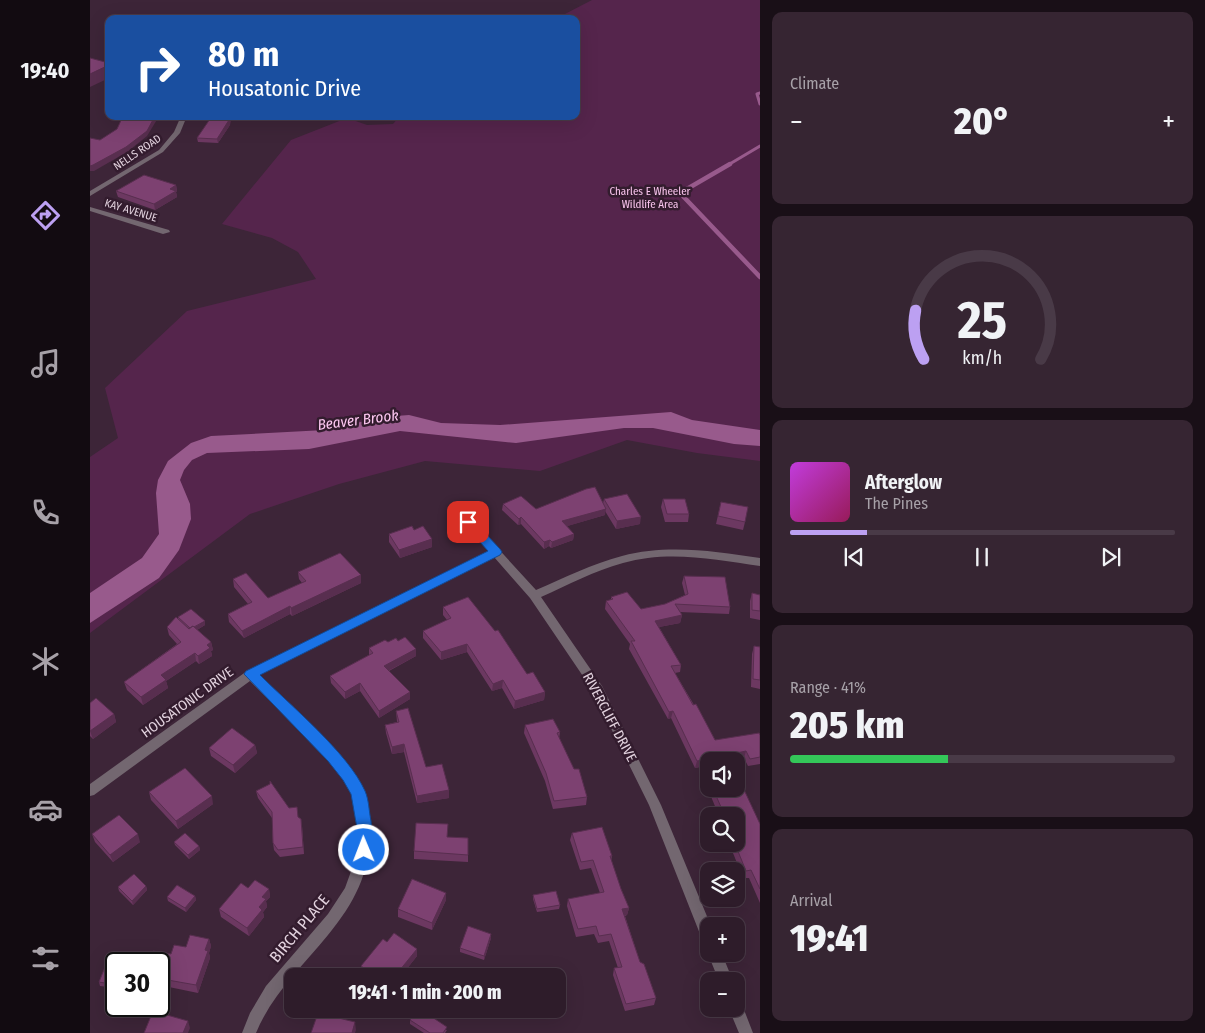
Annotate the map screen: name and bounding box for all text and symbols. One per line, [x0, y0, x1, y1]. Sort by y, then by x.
text: 80 m [208, 33, 280, 75]
icon: right [125, 35, 190, 100]
text: 19:40 [21, 57, 69, 84]
text: Climate [790, 74, 839, 93]
text: Housatonic Drive [208, 75, 361, 102]
text: 20° [954, 98, 1011, 144]
text: − [790, 105, 803, 138]
text: + [1162, 105, 1175, 138]
street label: NELLS ROAD [111, 132, 163, 173]
park label: Charles E Wheeler Wildlife Area [610, 185, 691, 211]
street label: KAY AVENUE [103, 196, 158, 225]
icon: directions [28, 198, 63, 233]
text: 25 [957, 289, 1007, 352]
icon: music [28, 346, 63, 381]
text: km/h [963, 347, 1002, 369]
water label: Beaver Brook [316, 406, 400, 434]
text: Afterglow [865, 471, 942, 494]
text: The Pines [865, 494, 928, 513]
icon: phone [28, 495, 63, 530]
pin [447, 501, 489, 543]
icon: arrive [454, 508, 482, 536]
icon: previous [840, 543, 868, 571]
icon: pause [968, 543, 996, 571]
icon: next [1097, 543, 1125, 571]
icon: climate [28, 644, 63, 679]
street label: HOUSATONIC DRIVE [138, 663, 237, 741]
street label: RIVERCLIFF DRIVE [579, 670, 640, 765]
text: Range · 41% [790, 678, 866, 697]
text: 205 km [790, 702, 904, 748]
map controls [700, 752, 745, 1017]
button: sound [700, 752, 745, 797]
icon: car [28, 792, 63, 827]
button: search [700, 807, 745, 852]
position arrow [337, 823, 389, 875]
button: layers [700, 862, 745, 907]
street label: BIRCH PLACE [266, 891, 333, 966]
text: Arrival [790, 891, 832, 910]
text: 19:41 [790, 915, 869, 961]
button: + [700, 917, 745, 962]
icon: filters [28, 941, 63, 976]
speed limit sign: 30 [105, 952, 170, 1017]
button: − [700, 972, 745, 1017]
text: 19:41 · 1 min · 200 m [349, 981, 501, 1004]

